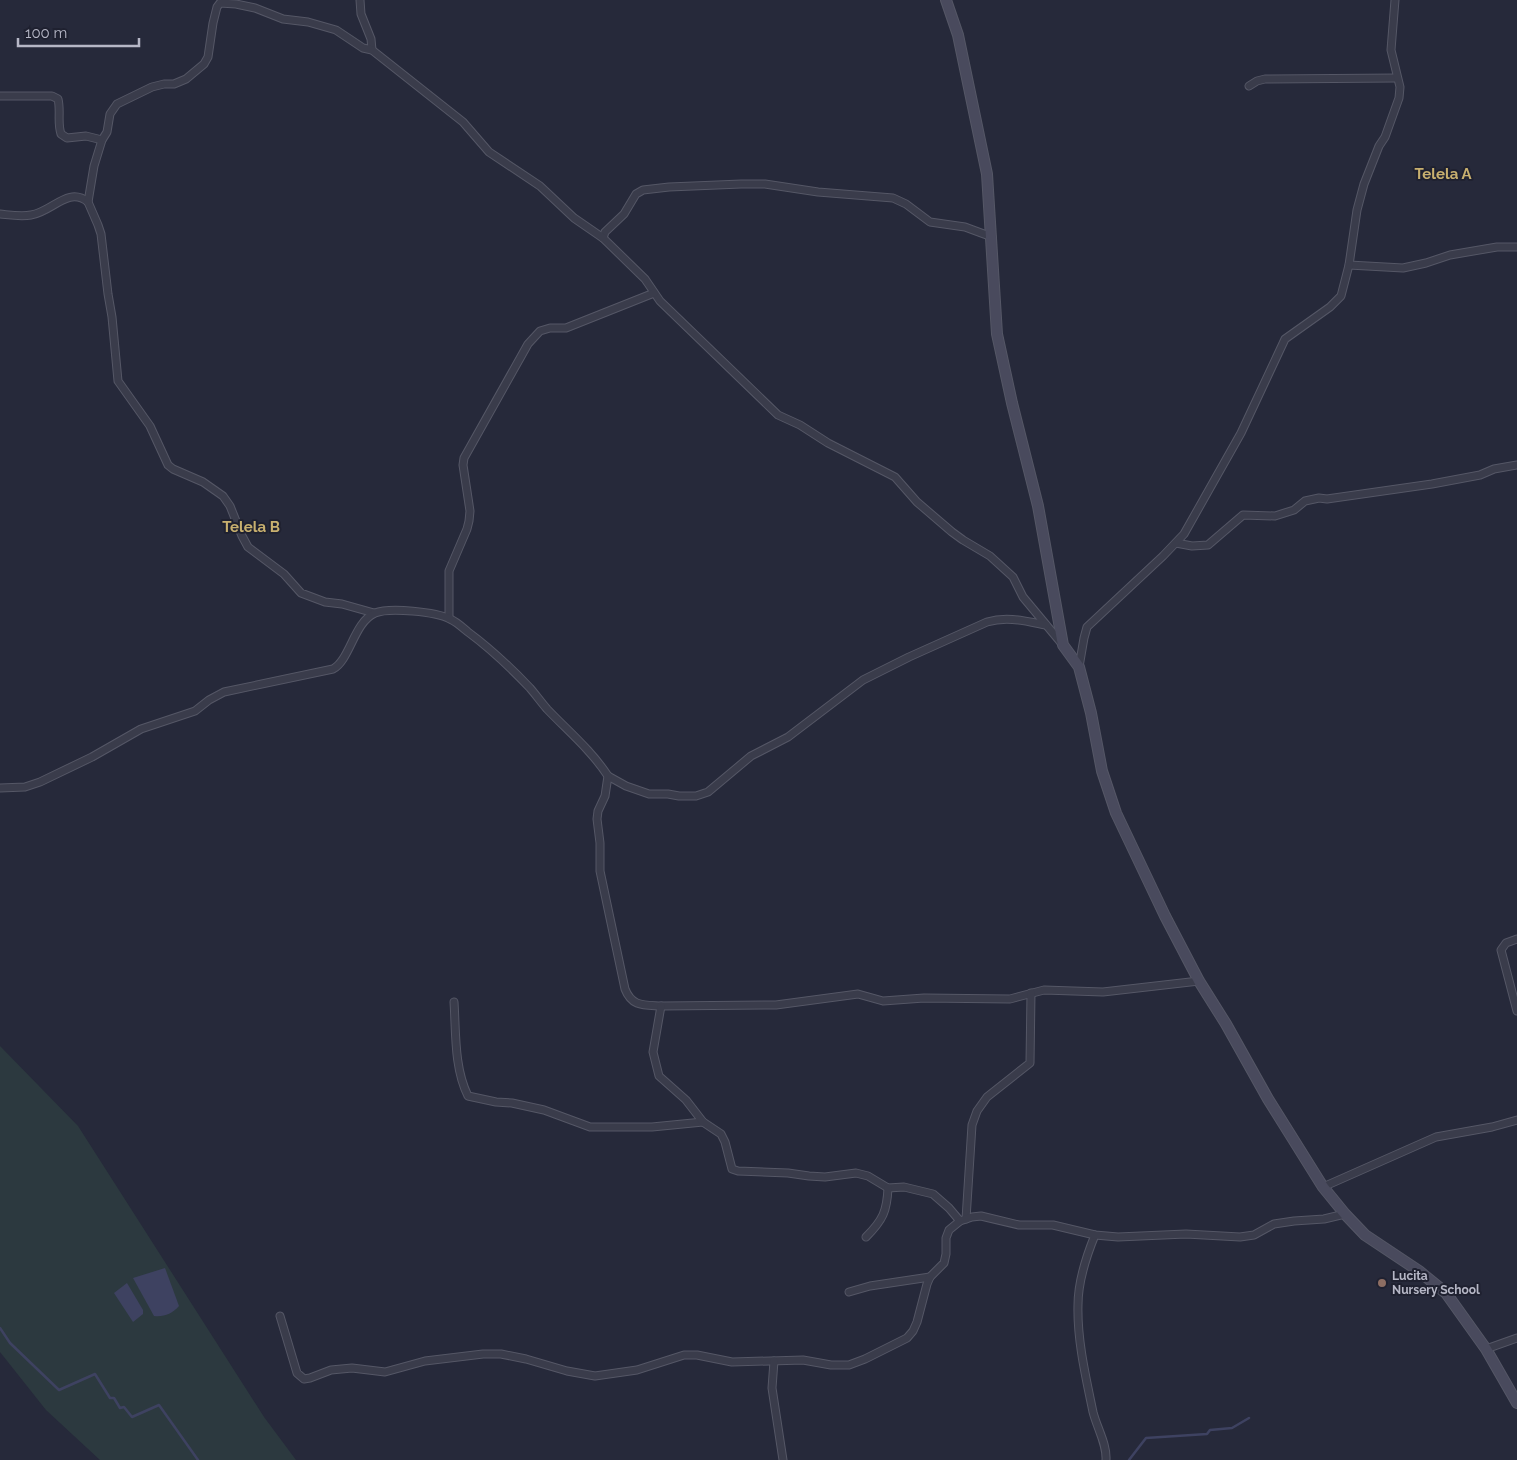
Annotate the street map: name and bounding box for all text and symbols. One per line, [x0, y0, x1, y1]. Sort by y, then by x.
scale bar [18, 15, 139, 47]
text: 100 m [25, 24, 67, 42]
district label: Telela A [1414, 165, 1472, 183]
district label: Telela B [222, 518, 280, 536]
place label: Lucita Nursery School [1392, 1269, 1480, 1297]
marker: Lucita Nursery School [1376, 1277, 1388, 1289]

